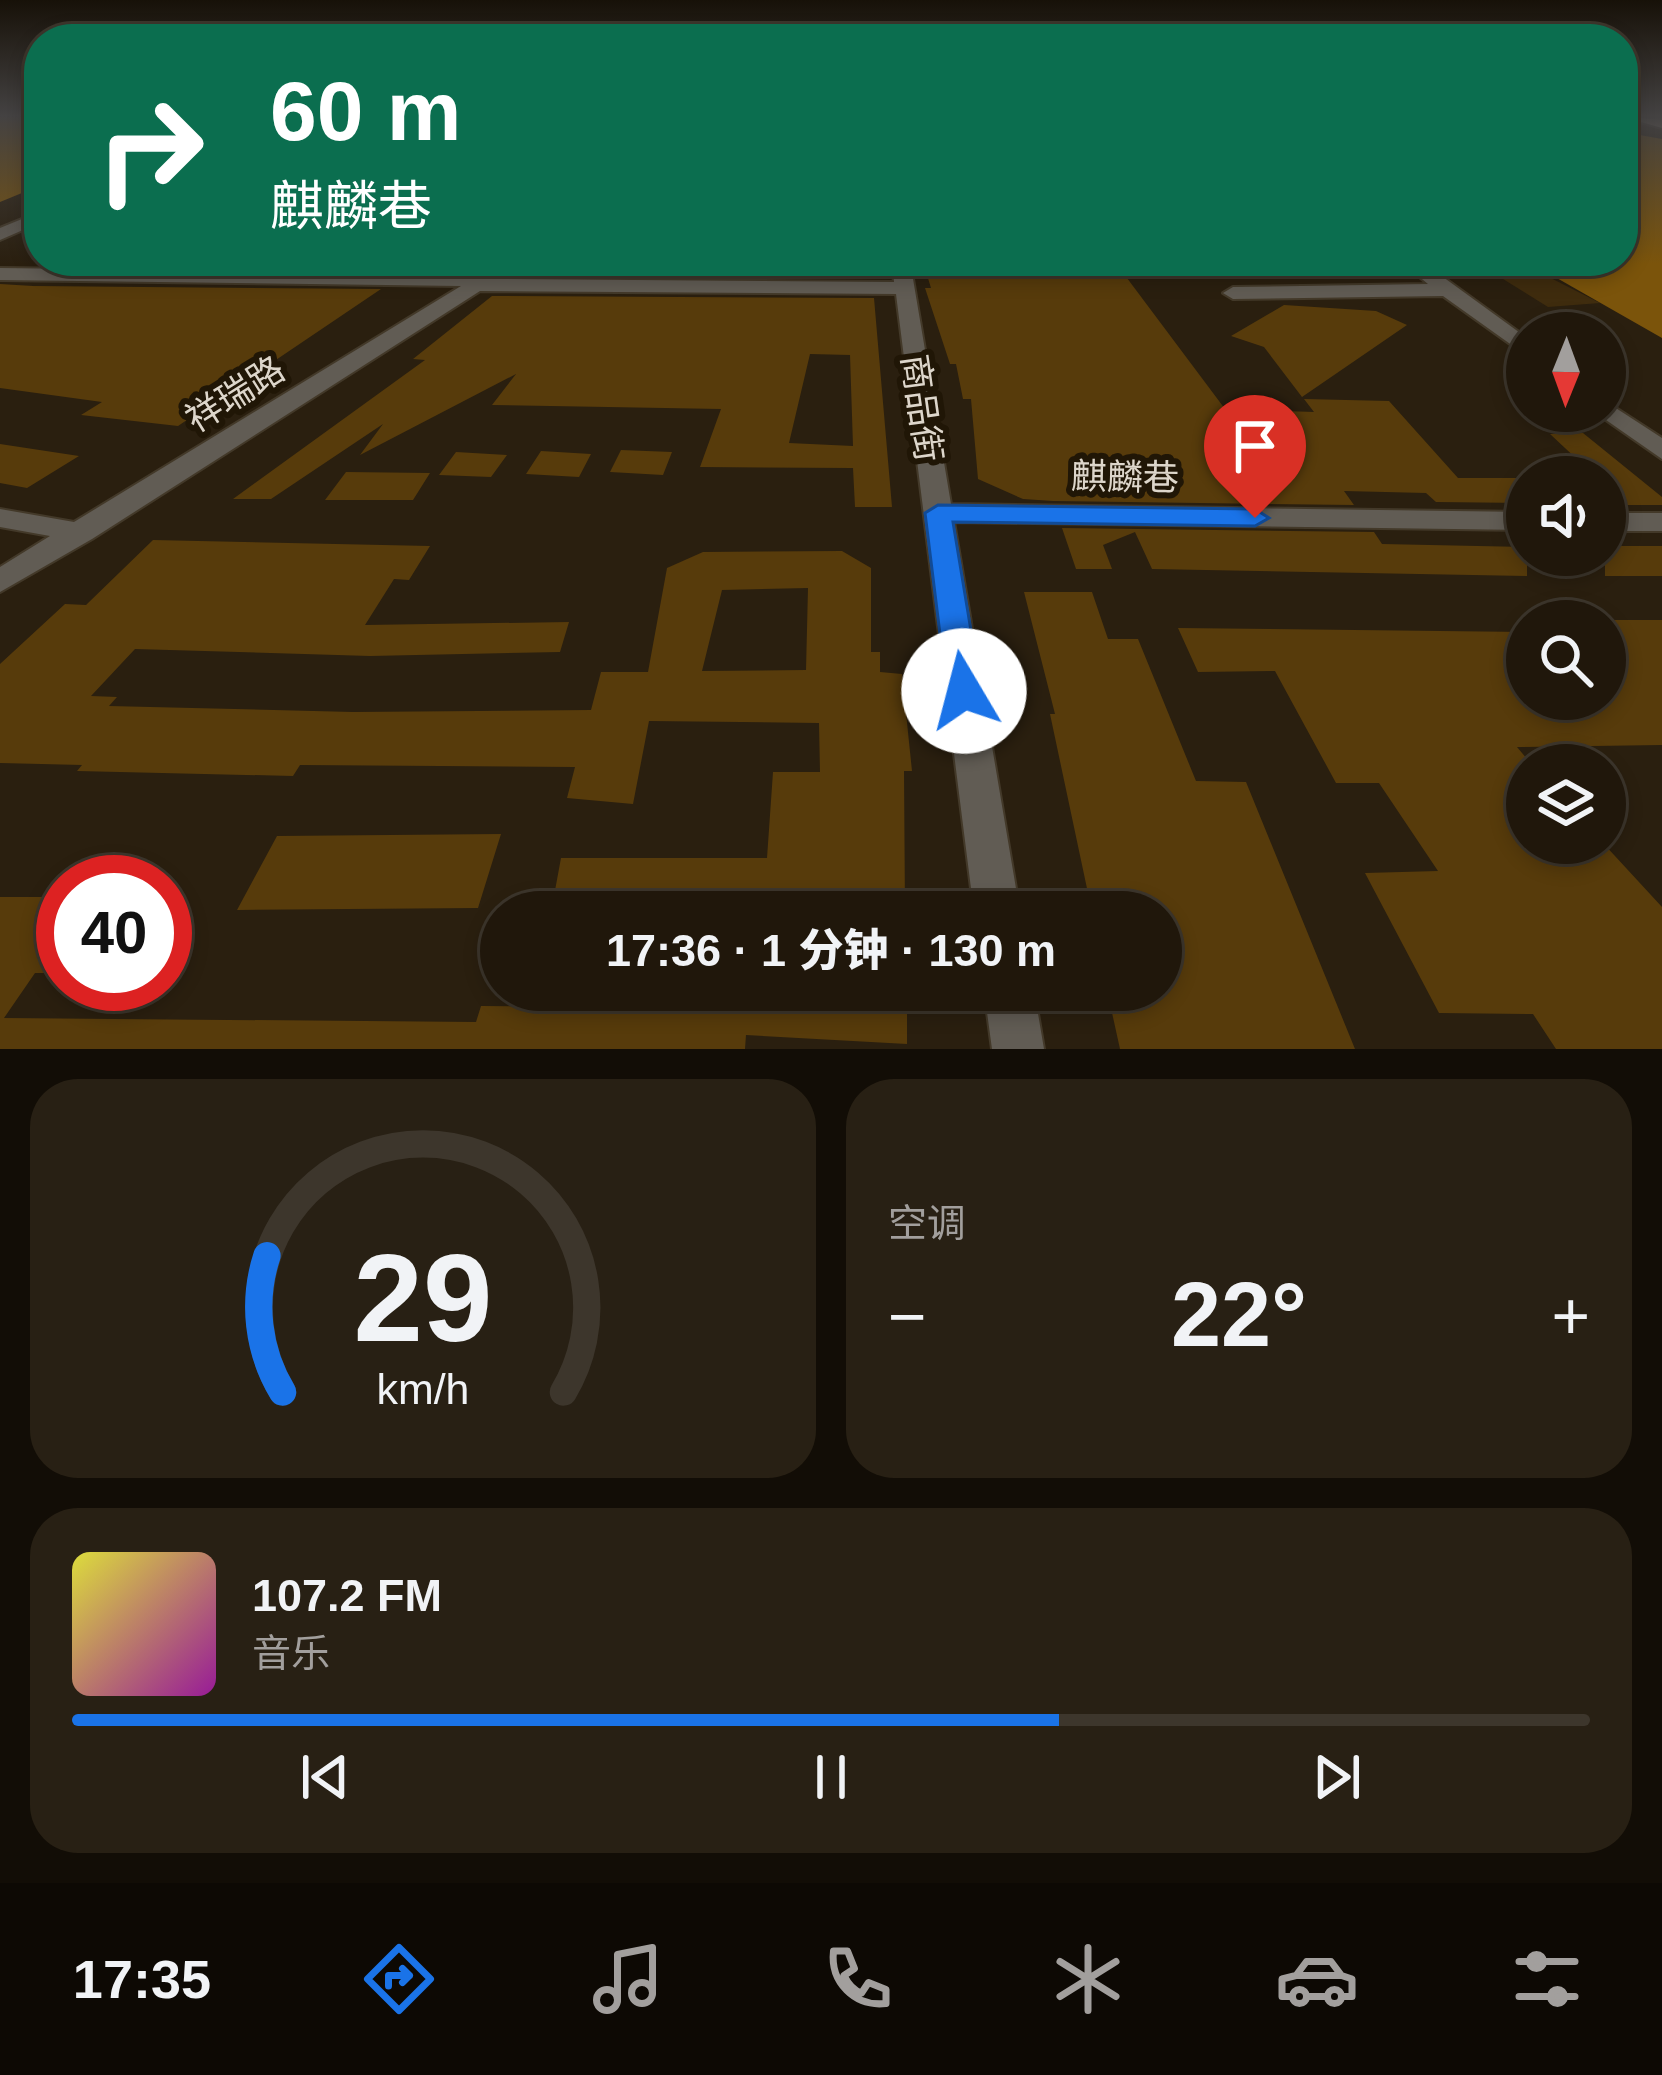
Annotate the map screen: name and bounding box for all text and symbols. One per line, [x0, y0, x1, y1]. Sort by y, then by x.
text: 60 m [270, 64, 461, 158]
icon: right [72, 72, 228, 228]
text: 麒麟巷 [270, 176, 432, 236]
north arrow [1506, 312, 1626, 432]
map controls [1506, 312, 1626, 864]
street label: 祥瑞路 [178, 348, 292, 440]
street label: 商品街 [894, 352, 950, 464]
pin [1204, 395, 1306, 518]
icon: arrive [1222, 413, 1288, 479]
street label: 麒麟巷 [1071, 456, 1179, 498]
button: sound [1506, 456, 1626, 576]
button: search [1506, 600, 1626, 720]
position arrow [901, 628, 1027, 754]
button: layers [1506, 744, 1626, 864]
speed limit sign: 40 [36, 855, 192, 1011]
text: 17:36 · 1 分钟 · 130 m [606, 925, 1056, 976]
text: 空调 [888, 1202, 966, 1245]
text: 29 [354, 1228, 492, 1367]
text: 22° [1171, 1265, 1307, 1365]
text: − [888, 1279, 927, 1353]
text: + [1551, 1279, 1590, 1353]
text: km/h [377, 1364, 469, 1412]
text: 107.2 FM [252, 1570, 442, 1621]
text: 音乐 [252, 1632, 330, 1675]
icon: previous [292, 1744, 358, 1810]
icon: pause [798, 1744, 864, 1810]
icon: next [1304, 1744, 1370, 1810]
icon: directions [357, 1937, 441, 2021]
icon: music [586, 1937, 670, 2021]
icon: phone [816, 1937, 900, 2021]
icon: climate [1046, 1937, 1130, 2021]
icon: car [1275, 1937, 1359, 2021]
icon: filters [1505, 1937, 1589, 2021]
text: 17:35 [73, 1949, 211, 2009]

